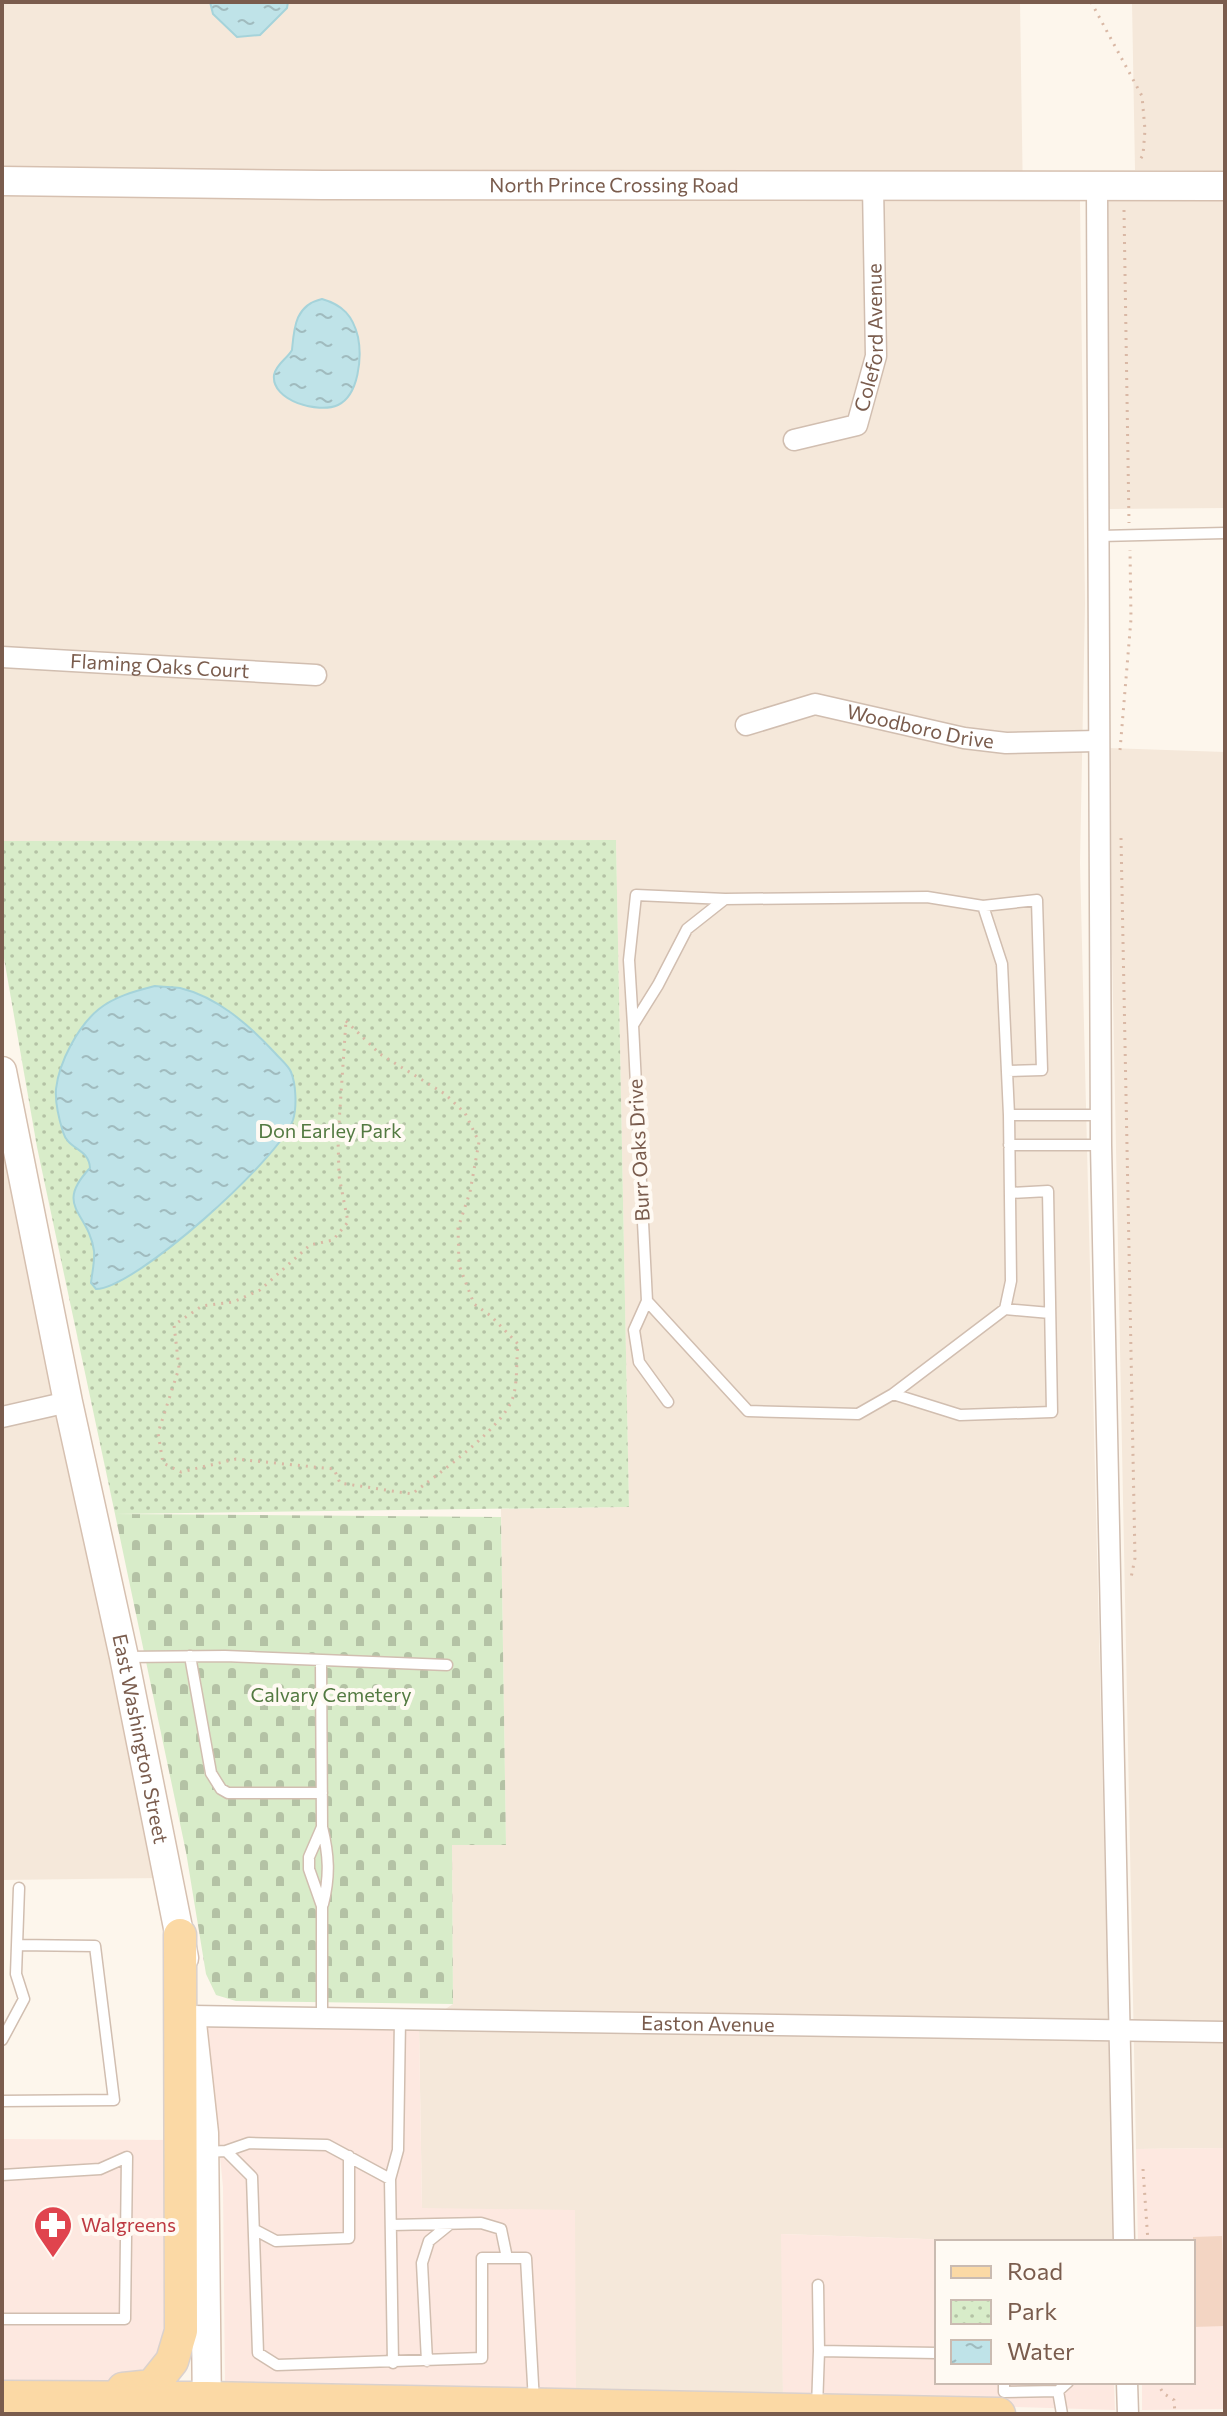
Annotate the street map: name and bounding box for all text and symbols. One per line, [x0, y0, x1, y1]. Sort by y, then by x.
street label: North Prince Crossing Road [489, 172, 739, 196]
street label: Coleford Avenue [848, 263, 887, 414]
street label: Flaming Oaks Court [70, 648, 250, 682]
street label: Woodboro Drive [845, 699, 995, 752]
street label: Burr Oaks Drive [622, 1078, 654, 1222]
park label: Don Earley Park [258, 1118, 402, 1142]
street label: East Washington Street [108, 1632, 174, 1845]
park label: Calvary Cemetery [251, 1682, 411, 1706]
street label: Easton Avenue [641, 2010, 775, 2036]
pharmacy icon: Walgreens [32, 2204, 74, 2259]
place label: Walgreens [81, 2212, 176, 2236]
legend [935, 2240, 1195, 2384]
text: Road [1007, 2256, 1063, 2285]
text: Park [1007, 2296, 1057, 2325]
text: Water [1007, 2336, 1075, 2365]

